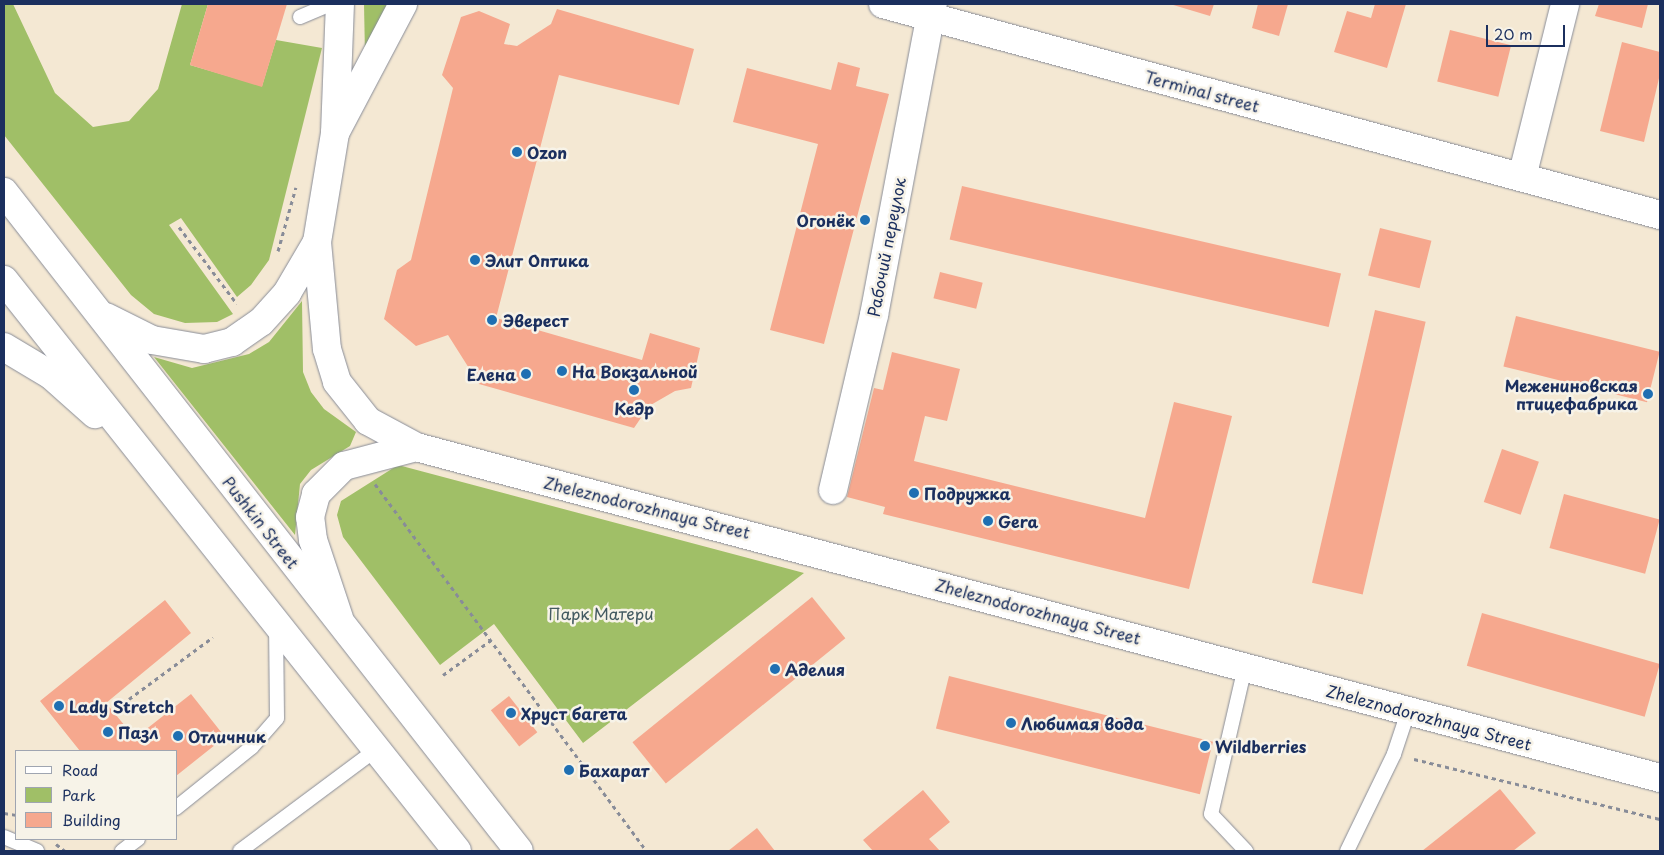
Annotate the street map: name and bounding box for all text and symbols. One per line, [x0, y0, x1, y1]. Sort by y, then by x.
scale bar [1489, 15, 1568, 47]
text: 20 m [1494, 22, 1533, 45]
street label: Terminal street [1142, 66, 1262, 116]
place label: Ozon [527, 142, 567, 162]
marker: Ozon [511, 146, 523, 158]
street label: Рабочий переулок [863, 176, 909, 318]
place label: Огонёк [797, 210, 855, 230]
marker: Огонёк [859, 214, 871, 226]
place label: Элит Оптика [485, 250, 589, 270]
marker: Элит Оптика [469, 254, 481, 266]
place label: Эверест [503, 310, 569, 330]
marker: Эверест [485, 313, 499, 327]
place label: На Вокзальной [572, 361, 698, 381]
place label: Елена [467, 364, 516, 384]
marker: На Вокзальной [556, 365, 568, 377]
marker: Елена [520, 368, 532, 380]
place label: Межениновская птицефабрика [1505, 375, 1638, 413]
marker: Кедр [628, 384, 640, 396]
marker: Межениновская птицефабрика [1642, 388, 1654, 400]
place label: Кедр [614, 398, 654, 418]
street label: Pushkin Street [219, 472, 303, 572]
street label: Zheleznodorozhnaya Street [542, 472, 752, 542]
place label: Подружка [924, 483, 1011, 503]
marker: Подружка [908, 487, 920, 499]
place label: Gera [998, 511, 1039, 531]
marker: Gera [982, 515, 994, 527]
street label: Zheleznodorozhnaya Street [933, 574, 1143, 648]
park label: Парк Матери [548, 603, 654, 623]
place label: Аделия [785, 659, 845, 679]
marker: Аделия [769, 663, 781, 675]
street label: Zheleznodorozhnaya Street [1324, 680, 1534, 754]
place label: Lady Stretch [69, 696, 174, 716]
marker: Lady Stretch [53, 700, 65, 712]
place label: Хруст багета [521, 703, 628, 723]
marker: Хруст багета [505, 707, 517, 719]
place label: Любимая вода [1021, 713, 1144, 733]
marker: Любимая вода [1005, 717, 1017, 729]
place label: Пазл [118, 722, 158, 742]
marker: Пазл [102, 726, 114, 738]
place label: Отличник [188, 726, 266, 746]
marker: Отличник [172, 730, 184, 742]
place label: Wildberries [1215, 736, 1306, 756]
marker: Wildberries [1199, 740, 1211, 752]
legend [15, 750, 178, 840]
text: Road [62, 758, 98, 781]
place label: Бахарат [579, 760, 649, 780]
marker: Бахарат [563, 764, 575, 776]
text: Park [62, 783, 96, 806]
text: Building [62, 808, 121, 831]

